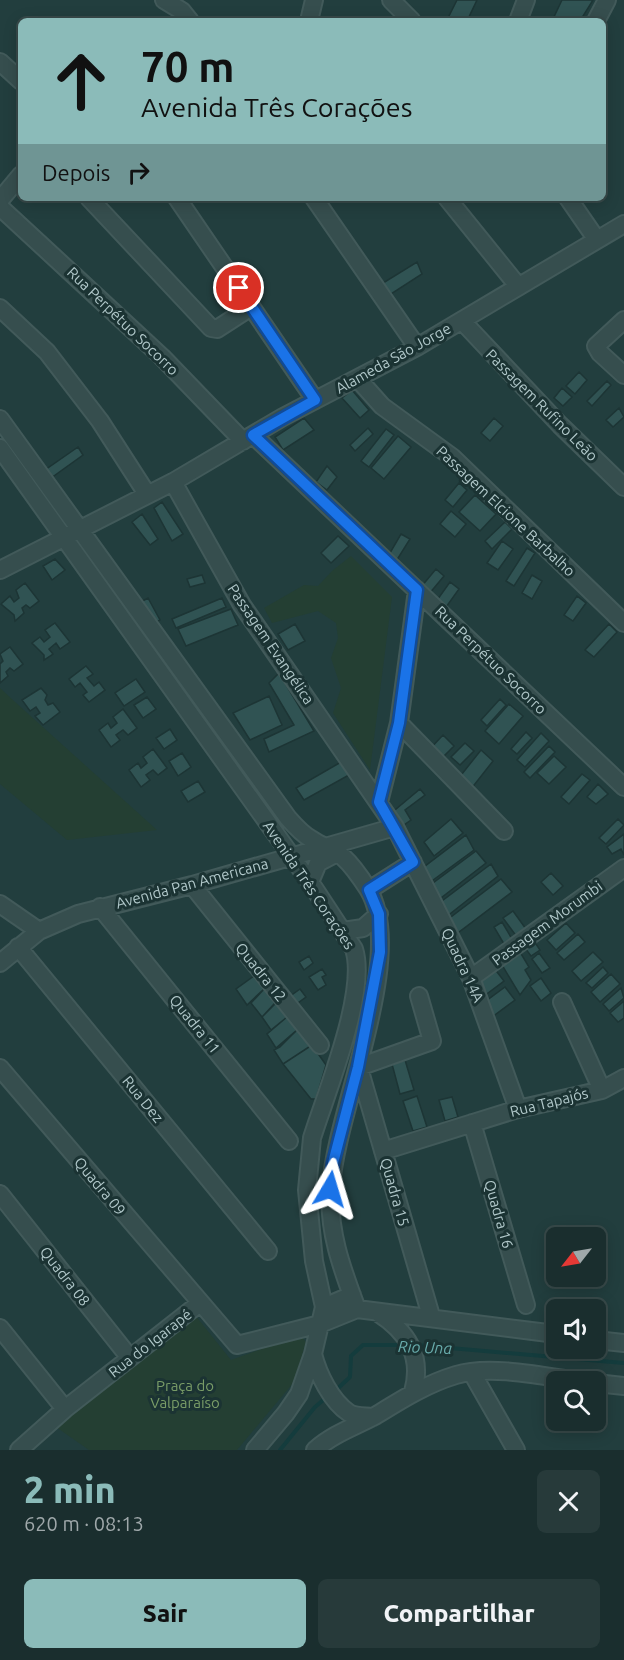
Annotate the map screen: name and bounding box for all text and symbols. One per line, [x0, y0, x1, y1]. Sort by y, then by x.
icon: ahead [42, 42, 120, 120]
text: 70 m [141, 43, 235, 90]
text: Avenida Três Corações [141, 92, 412, 122]
icon: right [122, 156, 155, 189]
text: Depois [42, 160, 110, 185]
pin [213, 262, 264, 313]
street label: Rua Perpétuo Socorro [64, 264, 182, 378]
icon: arrive [222, 271, 255, 304]
street label: Alameda São Jorge [332, 319, 454, 397]
street label: Passagem Rufino Leão [483, 346, 601, 464]
street label: Passagem Elcione Barbalho [433, 442, 579, 580]
street label: Passagem Evangélica [224, 581, 318, 707]
street label: Rua Perpétuo Socorro [432, 603, 550, 717]
street label: Avenida Três Corações [260, 818, 358, 952]
street label: Avenida Pan Americana [114, 854, 270, 912]
street label: Passagem Morumbi [489, 877, 605, 969]
street label: Quadra 14A [438, 925, 488, 1005]
street label: Quadra 12 [232, 939, 290, 1005]
street label: Quadra 11 [166, 991, 224, 1057]
street label: Rua Dez [119, 1072, 167, 1126]
street label: Rua Tapajós [508, 1084, 590, 1120]
street label: Quadra 09 [71, 1154, 129, 1218]
street label: Quadra 15 [377, 1156, 413, 1228]
position arrow [298, 1157, 362, 1221]
street label: Quadra 16 [481, 1178, 517, 1250]
north arrow [546, 1227, 606, 1287]
map controls [546, 1227, 606, 1431]
street label: Quadra 08 [37, 1243, 93, 1309]
button: sound [546, 1299, 606, 1359]
street label: Rua do Igarapé [105, 1305, 195, 1381]
water label: Rio Una [398, 1337, 453, 1357]
button: search [546, 1371, 606, 1431]
park label: Praça do Valparaíso [150, 1377, 220, 1411]
text: 2 min [24, 1469, 116, 1510]
button: close [537, 1470, 600, 1533]
text: 620 m · 08:13 [24, 1512, 144, 1535]
button: Sair [24, 1579, 306, 1648]
button: Compartilhar [318, 1579, 600, 1648]

